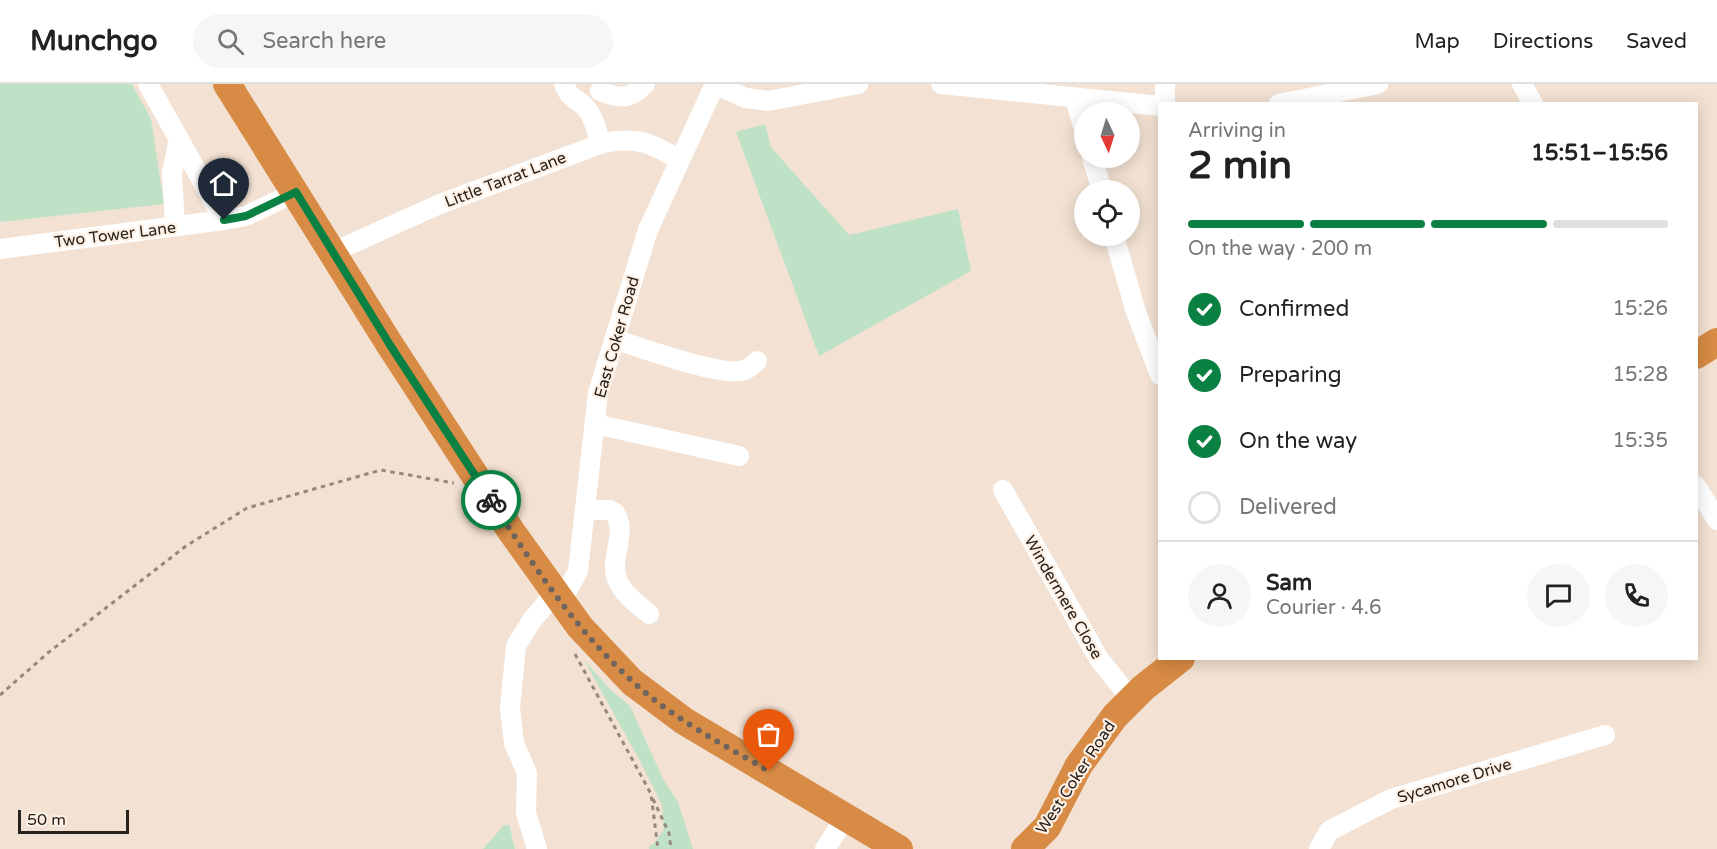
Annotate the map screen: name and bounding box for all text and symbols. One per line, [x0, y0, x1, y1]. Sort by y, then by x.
search box [193, 14, 613, 68]
text: Munchgo [30, 24, 157, 58]
icon: search [214, 25, 247, 58]
text: Search here [262, 28, 386, 54]
text: Map [1414, 29, 1460, 54]
text: Directions [1493, 29, 1593, 54]
text: Saved [1626, 29, 1687, 54]
north arrow [1074, 102, 1140, 168]
map controls [1074, 102, 1140, 246]
text: Arriving in [1188, 119, 1286, 143]
text: 15:51–15:56 [1531, 140, 1668, 166]
text: 2 min [1188, 142, 1292, 189]
street label: Little Tarrat Lane [442, 148, 569, 212]
pin [198, 158, 249, 220]
icon: home [207, 167, 240, 200]
button: locate [1074, 180, 1140, 246]
street label: Two Tower Lane [53, 218, 177, 252]
text: On the way · 200 m [1188, 237, 1372, 261]
street label: East Coker Road [590, 274, 644, 400]
icon: check [1188, 293, 1221, 326]
text: Confirmed [1239, 296, 1349, 322]
text: 15:26 [1613, 297, 1668, 321]
icon: check [1188, 359, 1221, 392]
text: Preparing [1239, 362, 1342, 388]
text: 15:28 [1613, 363, 1668, 387]
icon: check [1188, 425, 1221, 458]
text: On the way [1239, 428, 1357, 454]
text: 15:35 [1613, 429, 1668, 453]
courier [461, 470, 521, 530]
icon: bike [475, 484, 508, 517]
text: Delivered [1239, 494, 1337, 520]
street label: Windermere Close [1020, 532, 1107, 663]
button: person [1188, 564, 1251, 627]
button: chat [1527, 564, 1590, 627]
button: phone [1605, 564, 1668, 627]
text: Sam [1266, 570, 1312, 596]
text: Courier · 4.6 [1266, 596, 1381, 620]
pin [743, 709, 794, 771]
street label: West Coker Road [1032, 717, 1120, 838]
icon: bag [752, 718, 785, 751]
street label: Sycamore Drive [1395, 754, 1514, 808]
scale bar [18, 807, 129, 834]
text: 50 m [27, 810, 66, 830]

